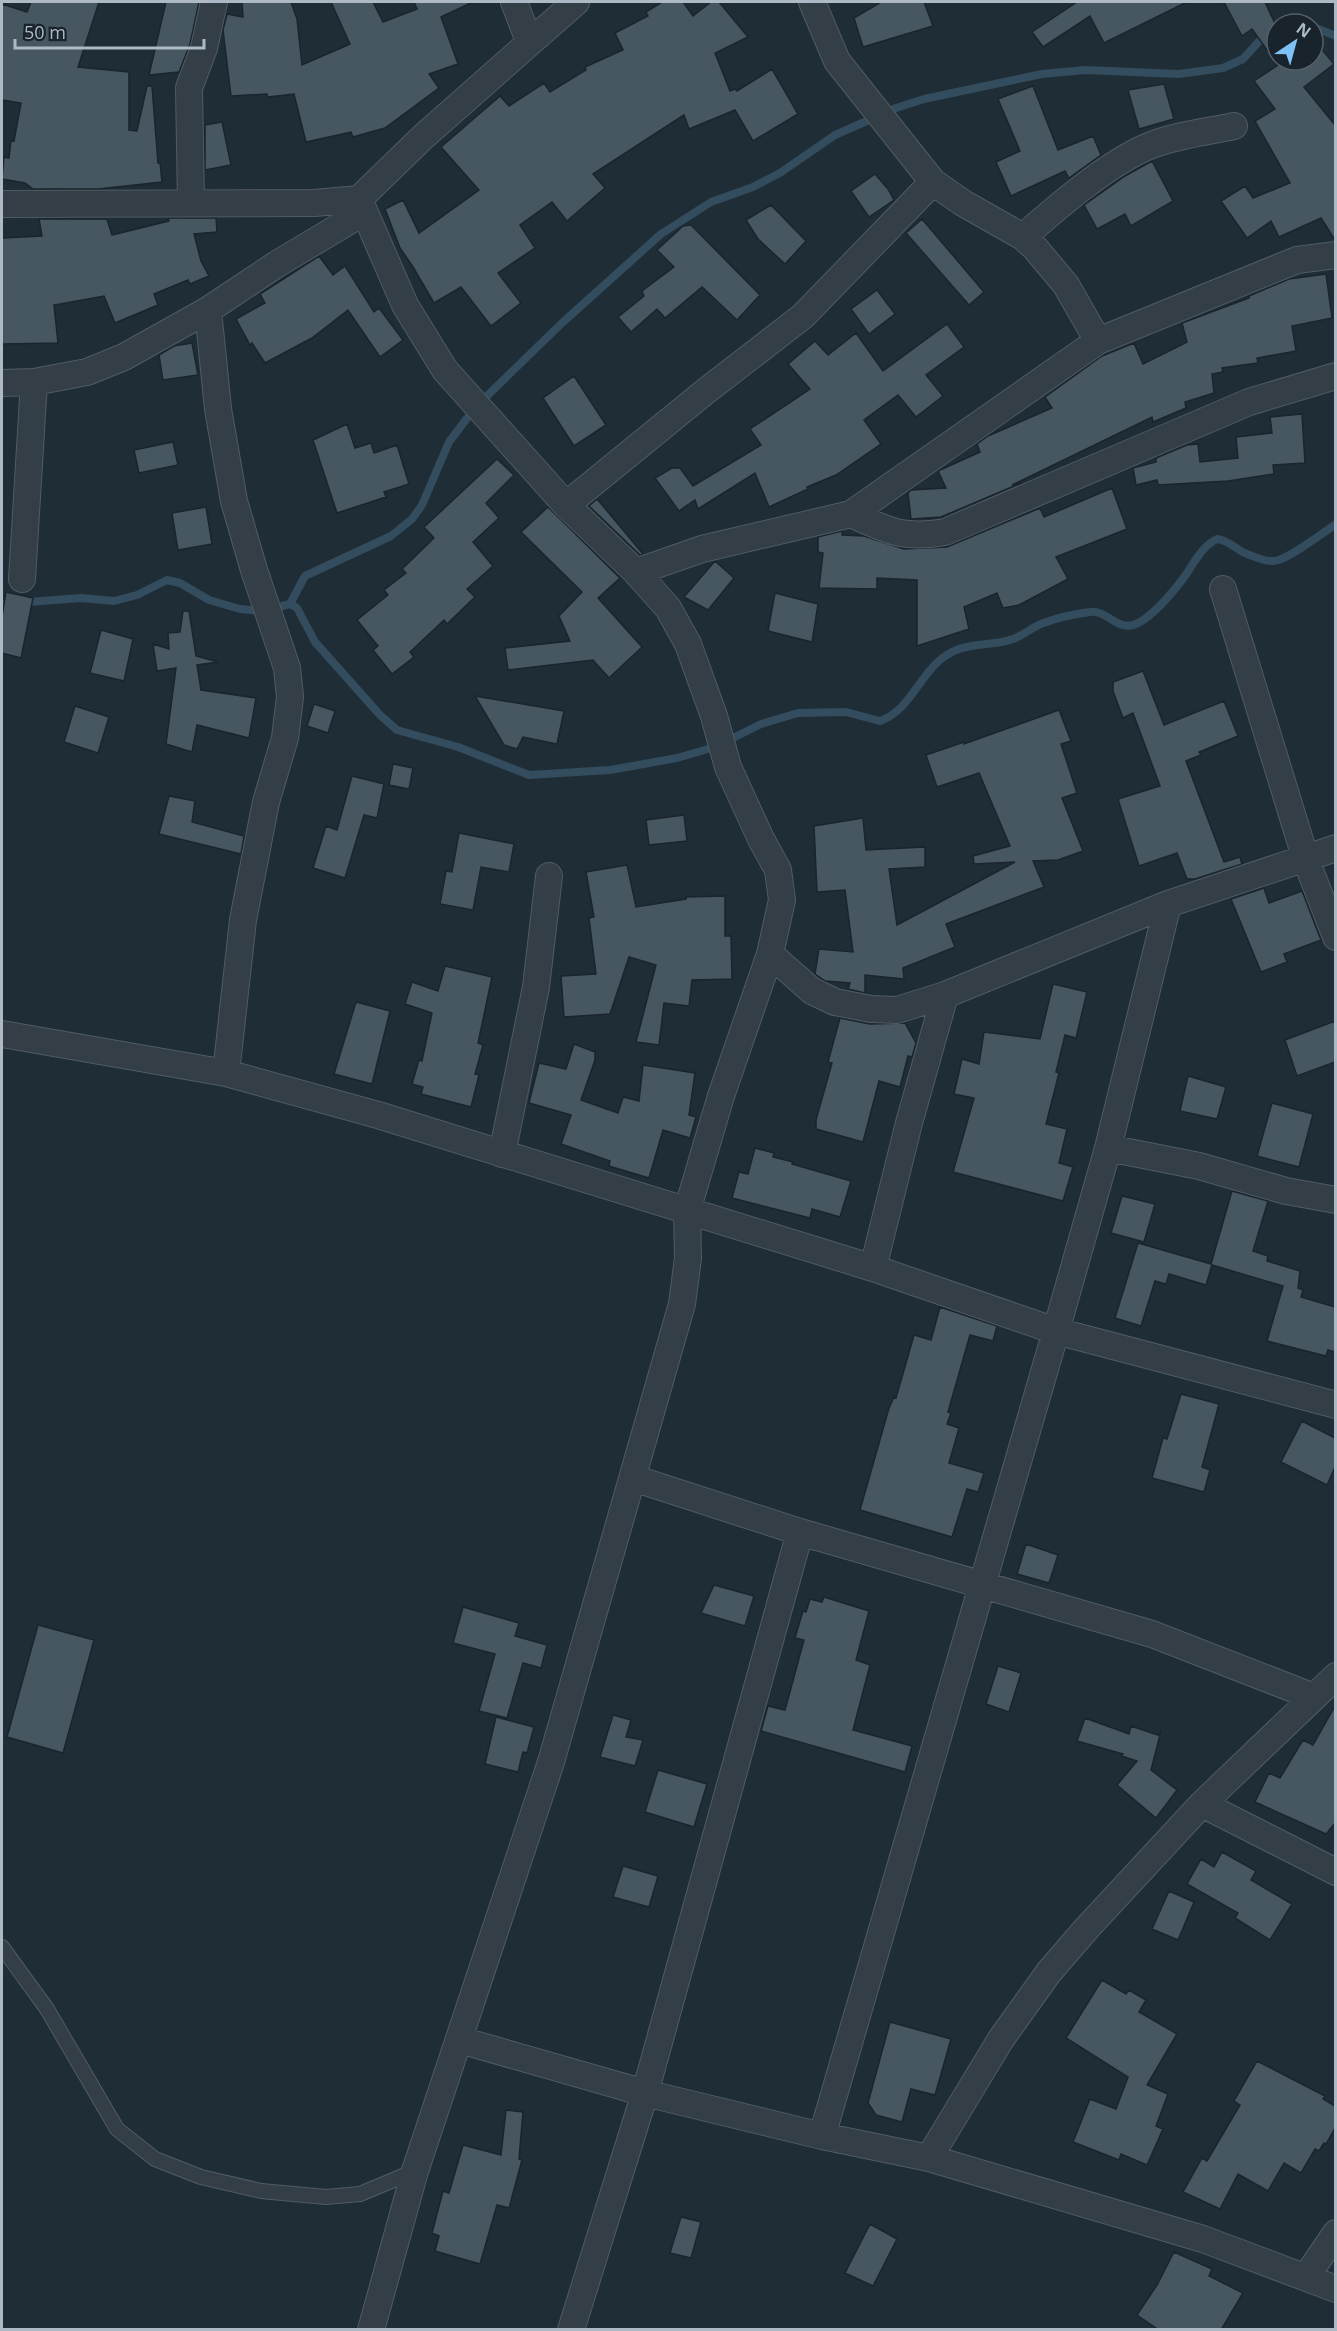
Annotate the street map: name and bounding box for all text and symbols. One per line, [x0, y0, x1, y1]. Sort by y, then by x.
scale bar [15, 12, 204, 50]
north arrow [1265, 12, 1325, 72]
text: N [1292, 17, 1316, 43]
text: 50 m [24, 20, 66, 44]

